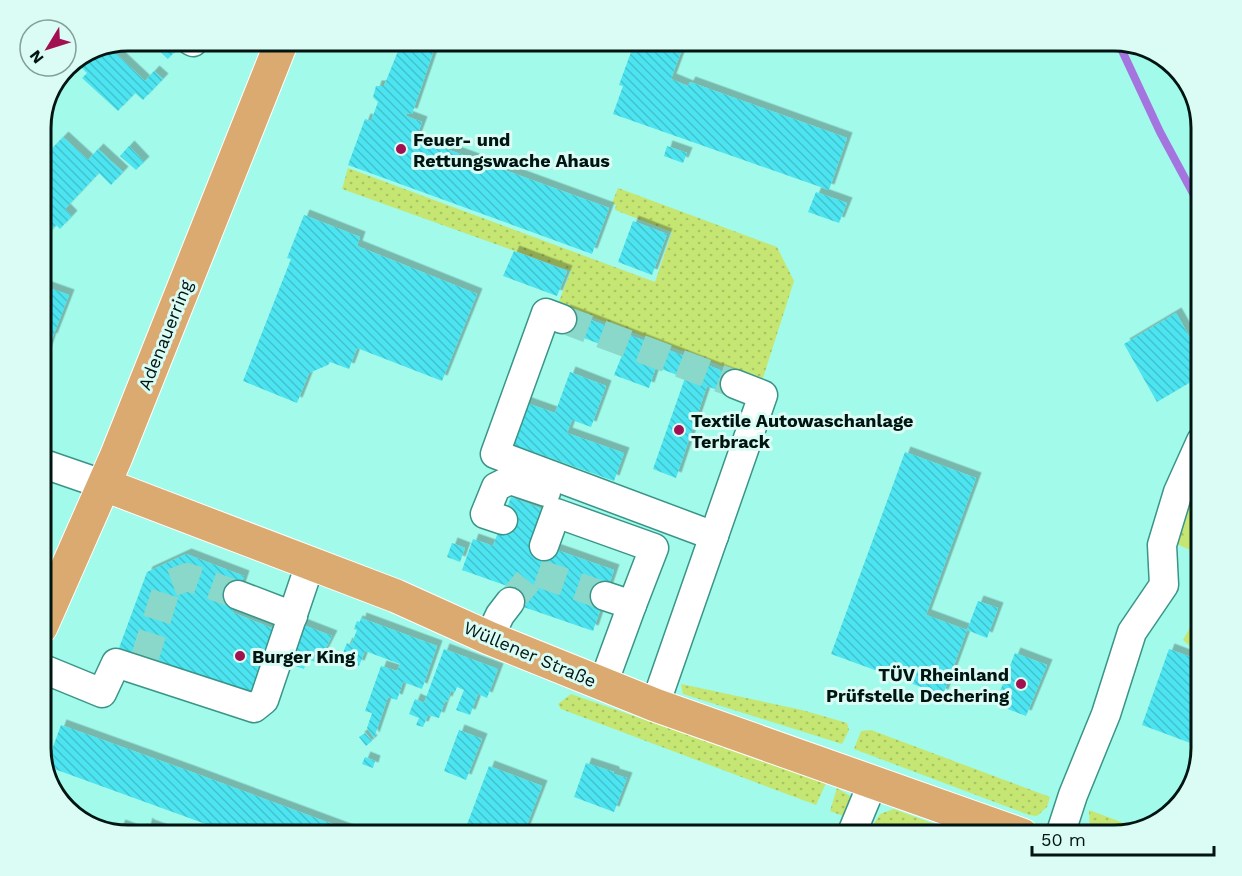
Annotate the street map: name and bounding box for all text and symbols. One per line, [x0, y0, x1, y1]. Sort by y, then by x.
north arrow [18, 18, 78, 78]
text: N [25, 46, 48, 67]
place label: Feuer- und Rettungswache Ahaus [413, 129, 610, 171]
marker: Feuer- und Rettungswache Ahaus [394, 142, 408, 156]
street label: Adenauerring [133, 277, 197, 393]
place label: Textile Autowaschanlage Terbrack [691, 410, 914, 452]
marker: Textile Autowaschanlage Terbrack [672, 423, 686, 437]
street label: Wüllener Straße [461, 617, 599, 691]
place label: Burger King [252, 646, 356, 667]
marker: Burger King [233, 649, 247, 663]
place label: TÜV Rheinland Prüfstelle Dechering [826, 664, 1010, 706]
marker: TÜV Rheinland Prüfstelle Dechering [1014, 677, 1028, 691]
scale bar [1032, 819, 1214, 857]
text: 50 m [1041, 829, 1086, 850]

